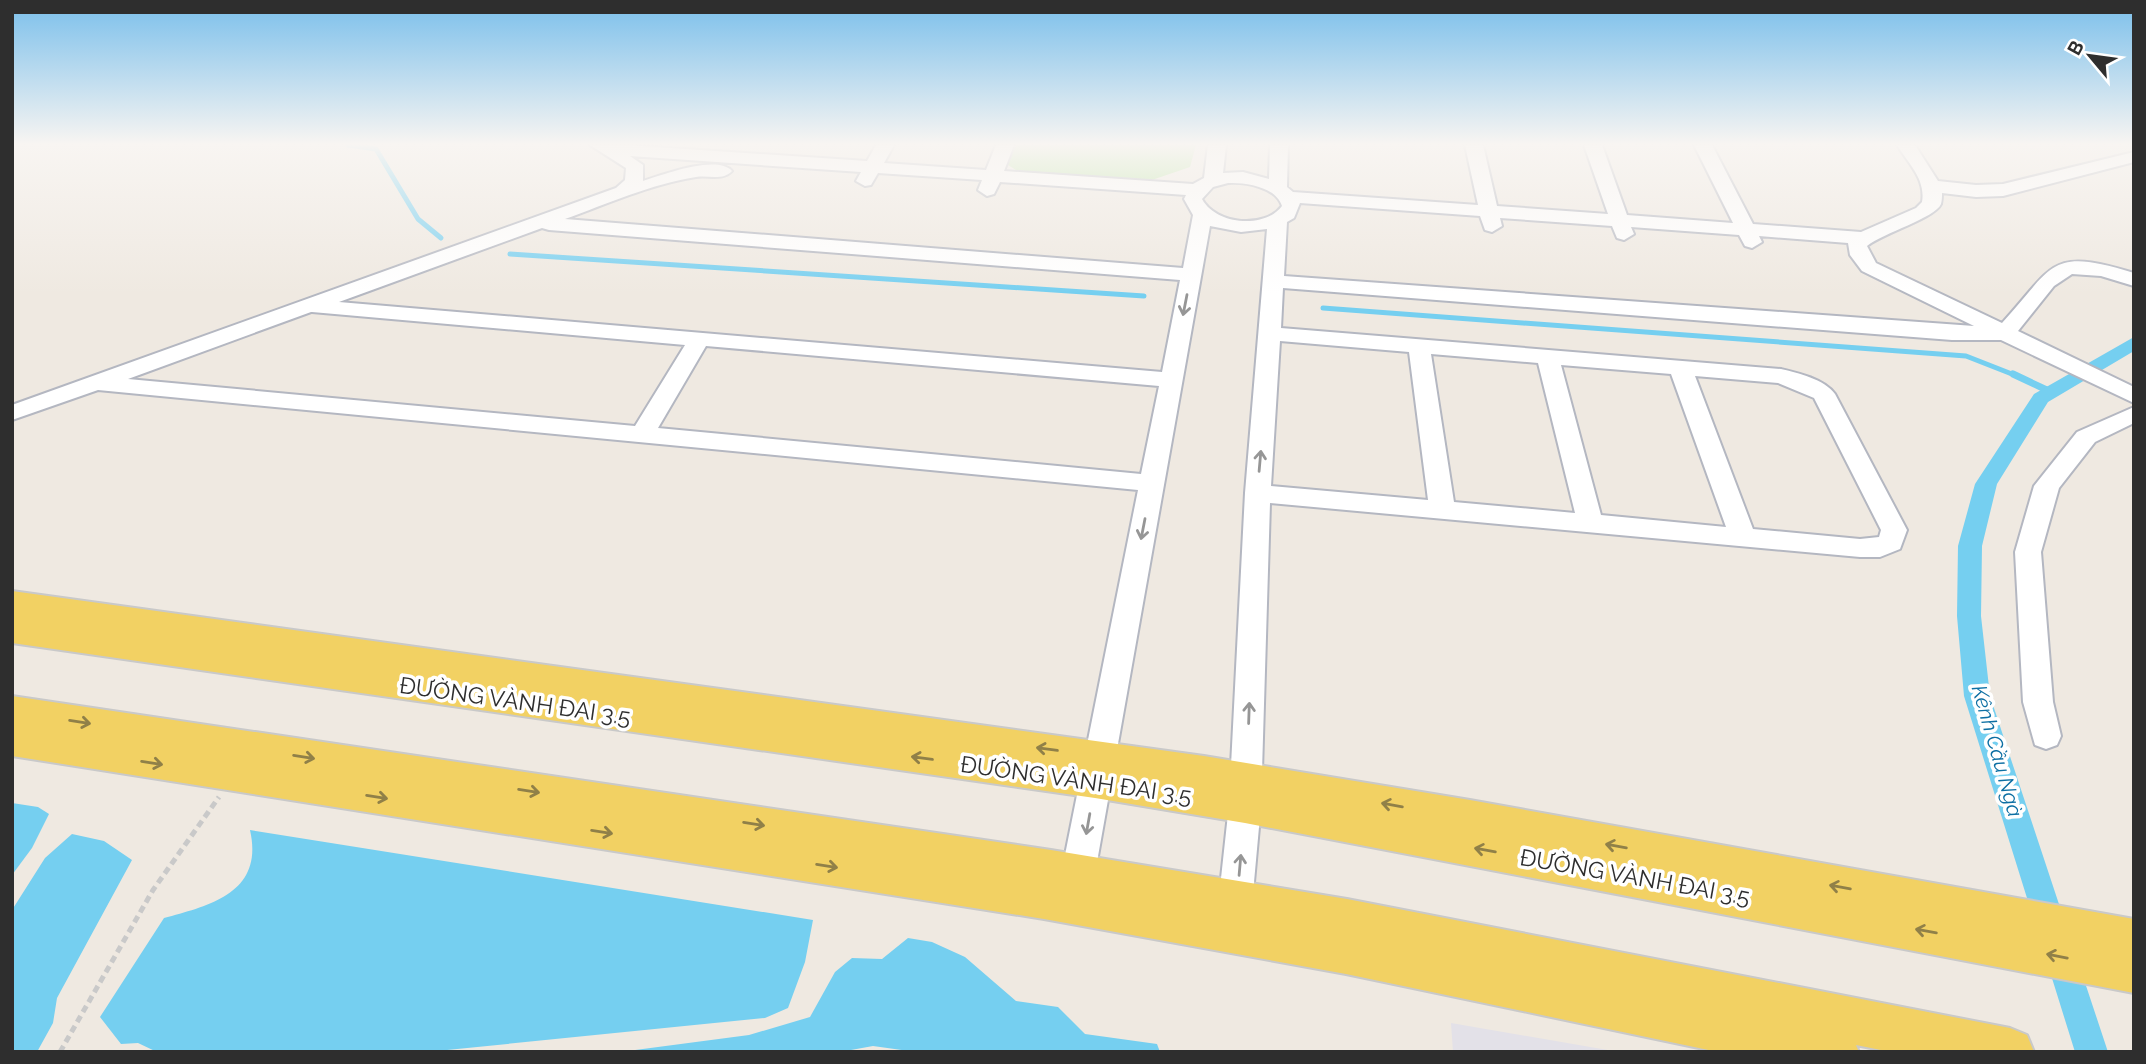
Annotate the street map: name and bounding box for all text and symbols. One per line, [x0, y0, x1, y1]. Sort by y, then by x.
north arrow [2055, 21, 2125, 91]
text: B [2062, 37, 2088, 59]
one-way arrow [1178, 293, 1192, 316]
one-way arrow [1254, 450, 1267, 473]
one-way arrow [1136, 517, 1149, 540]
street label: ĐƯỜNG VÀNH ĐAI 3.5 [398, 671, 632, 730]
water label: Kênh Cầu Ngà [1967, 682, 2028, 820]
one-way arrow [1243, 701, 1256, 724]
one-way arrow [68, 716, 91, 729]
one-way arrow [1036, 743, 1059, 756]
street label: ĐƯỜNG VÀNH ĐAI 3.5 [959, 750, 1193, 809]
one-way arrow [293, 751, 315, 764]
one-way arrow [911, 751, 934, 764]
one-way arrow [140, 757, 163, 770]
one-way arrow [518, 784, 540, 797]
one-way arrow [365, 791, 388, 804]
one-way arrow [1381, 798, 1404, 811]
one-way arrow [1080, 813, 1094, 835]
one-way arrow [743, 818, 765, 831]
one-way arrow [590, 826, 613, 839]
one-way arrow [1605, 839, 1628, 852]
one-way arrow [1474, 843, 1497, 856]
street label: ĐƯỜNG VÀNH ĐAI 3.5 [1518, 843, 1752, 910]
one-way arrow [1233, 854, 1246, 877]
one-way arrow [815, 860, 838, 873]
one-way arrow [1829, 880, 1852, 893]
one-way arrow [1915, 923, 1937, 937]
one-way arrow [2046, 948, 2069, 962]

